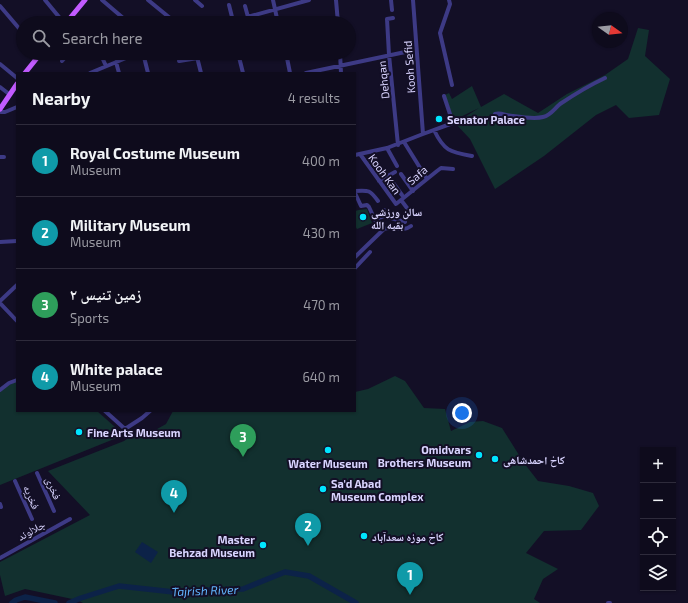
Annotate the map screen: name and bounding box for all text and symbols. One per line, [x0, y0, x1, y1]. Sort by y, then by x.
north arrow [592, 12, 628, 48]
search box [16, 16, 356, 60]
icon: search [30, 27, 52, 49]
text: Search here [62, 29, 143, 47]
street label: Kooh Sefid [401, 40, 417, 94]
street label: Dehqan [375, 60, 391, 100]
text: Nearby [32, 88, 90, 108]
text: 4 results [288, 90, 340, 106]
place label: Senator Palace [447, 113, 525, 126]
marker: Senator Palace [434, 114, 444, 124]
text: Royal Costume Museum [70, 144, 240, 162]
street label: Kooh Kan [366, 151, 404, 197]
text: 1 [42, 153, 48, 169]
text: 400 m [302, 153, 340, 169]
text: Museum [70, 162, 121, 178]
street label: Safa [404, 163, 430, 187]
place label: سالن ورزشی بقیه الله [371, 205, 423, 232]
marker: سالن ورزشی بقیه الله [358, 212, 368, 222]
text: Military Museum [70, 216, 191, 234]
text: 2 [41, 225, 49, 241]
text: 430 m [303, 225, 340, 241]
text: Museum [70, 234, 121, 250]
text: زمین تنیس ۲ [70, 285, 141, 303]
text: 3 [41, 297, 49, 313]
text: 470 m [303, 297, 340, 313]
text: Sports [70, 310, 109, 326]
text: White palace [70, 360, 163, 378]
text: 4 [41, 369, 49, 385]
text: 640 m [302, 369, 340, 385]
text: Museum [70, 378, 121, 394]
your location [452, 403, 472, 423]
pin: 3 [230, 424, 256, 457]
place label: Fine Arts Museum [87, 426, 181, 439]
marker: Fine Arts Museum [74, 427, 84, 437]
place label: Omidvars Brothers Museum [378, 443, 471, 469]
marker: Water Museum [323, 445, 333, 455]
map controls [640, 447, 676, 591]
button: + [640, 447, 676, 483]
marker: Omidvars Brothers Museum [474, 450, 484, 460]
place label: کاخ احمدشاهی [503, 453, 565, 468]
marker: کاخ احمدشاهی [490, 454, 500, 464]
place label: Water Museum [288, 457, 368, 470]
street label: فخری [43, 475, 65, 502]
place label: Sa'd Abad Museum Complex [331, 477, 424, 503]
pin: 4 [161, 480, 187, 513]
street label: فخریه [21, 483, 43, 512]
button: − [640, 483, 676, 519]
marker: Sa'd Abad Museum Complex [318, 484, 328, 494]
pin: 2 [295, 513, 321, 546]
street label: جلالوند [15, 517, 47, 543]
button: locate [640, 519, 676, 555]
place label: کاخ موزه سعدآباد [372, 530, 444, 545]
marker: کاخ موزه سعدآباد [359, 531, 369, 541]
place label: Master Behzad Museum [169, 533, 255, 559]
marker: Master Behzad Museum [258, 540, 268, 550]
button: layers [640, 555, 676, 591]
pin: 1 [397, 562, 423, 595]
water label: Tajrish River [171, 582, 239, 599]

